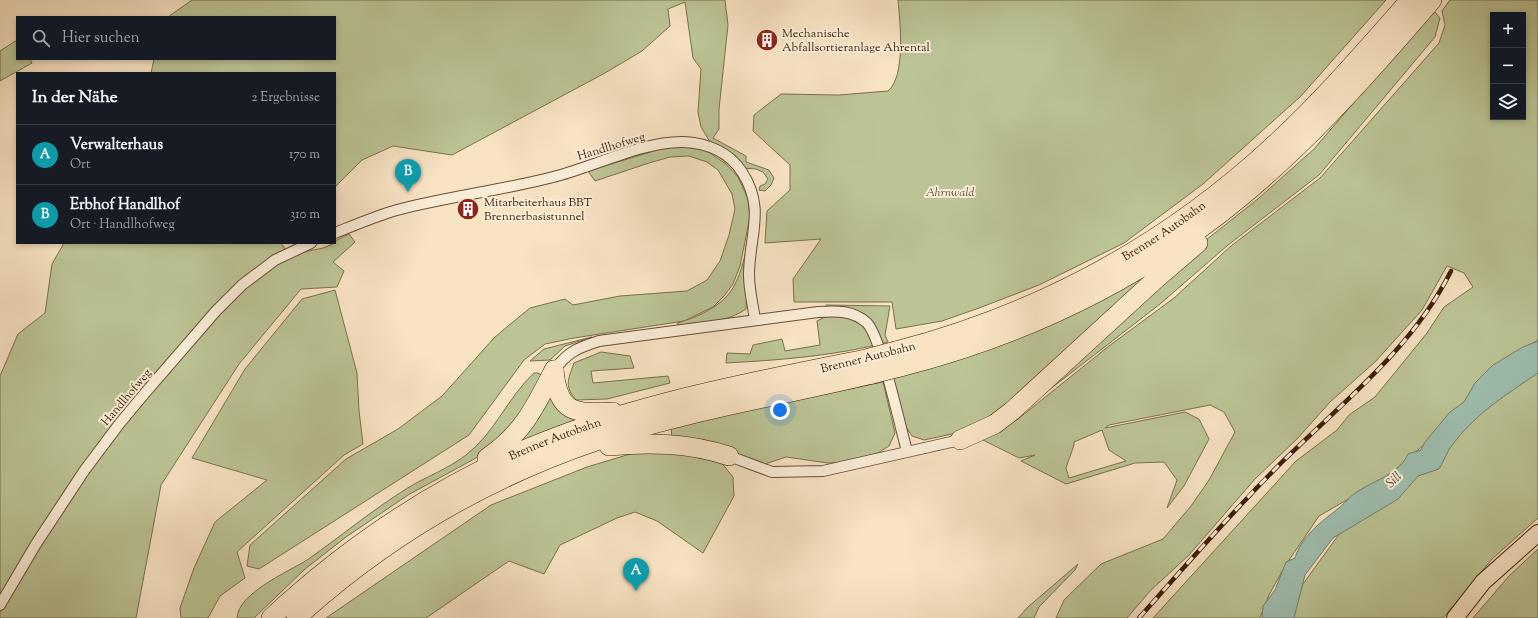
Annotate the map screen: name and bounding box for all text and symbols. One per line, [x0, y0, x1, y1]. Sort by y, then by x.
map controls [1490, 12, 1526, 120]
button: + [1490, 12, 1526, 48]
search box [16, 16, 336, 60]
place label: Mechanische Abfallsortieranlage Ahrental [782, 25, 931, 57]
icon: search [30, 27, 52, 49]
building icon: Mechanische Abfallsortieranlage Ahrental [754, 27, 780, 53]
text: Hier suchen [62, 28, 140, 49]
button: − [1490, 48, 1526, 84]
button: layers [1490, 84, 1526, 120]
text: In der Nähe [32, 86, 118, 110]
text: 2 Ergebnisse [251, 89, 320, 107]
street label: Handlhofweg [575, 128, 647, 166]
text: Verwalterhaus [70, 135, 163, 156]
text: A [40, 146, 50, 164]
text: 170 m [289, 146, 320, 164]
text: Ort [70, 156, 90, 174]
pin: B [395, 159, 421, 192]
park label: Ahrnwald [926, 184, 974, 202]
place label: Mitarbeiterhaus BBT Brennerbasistunnel [484, 194, 592, 226]
text: Erbhof Handlhof [70, 195, 180, 216]
building icon: Mitarbeiterhaus BBT Brennerbasistunnel [455, 196, 481, 222]
street label: Brenner Autobahn [1119, 197, 1210, 266]
text: B [41, 206, 49, 224]
text: 310 m [290, 206, 320, 224]
text: Ort · Handlhofweg [70, 216, 175, 234]
street label: Brenner Autobahn [819, 337, 918, 378]
street label: Handlhofweg [97, 365, 156, 430]
your location [770, 400, 790, 420]
street label: Brenner Autobahn [506, 414, 604, 466]
water label: Sill [1382, 468, 1407, 493]
pin: A [623, 558, 649, 591]

